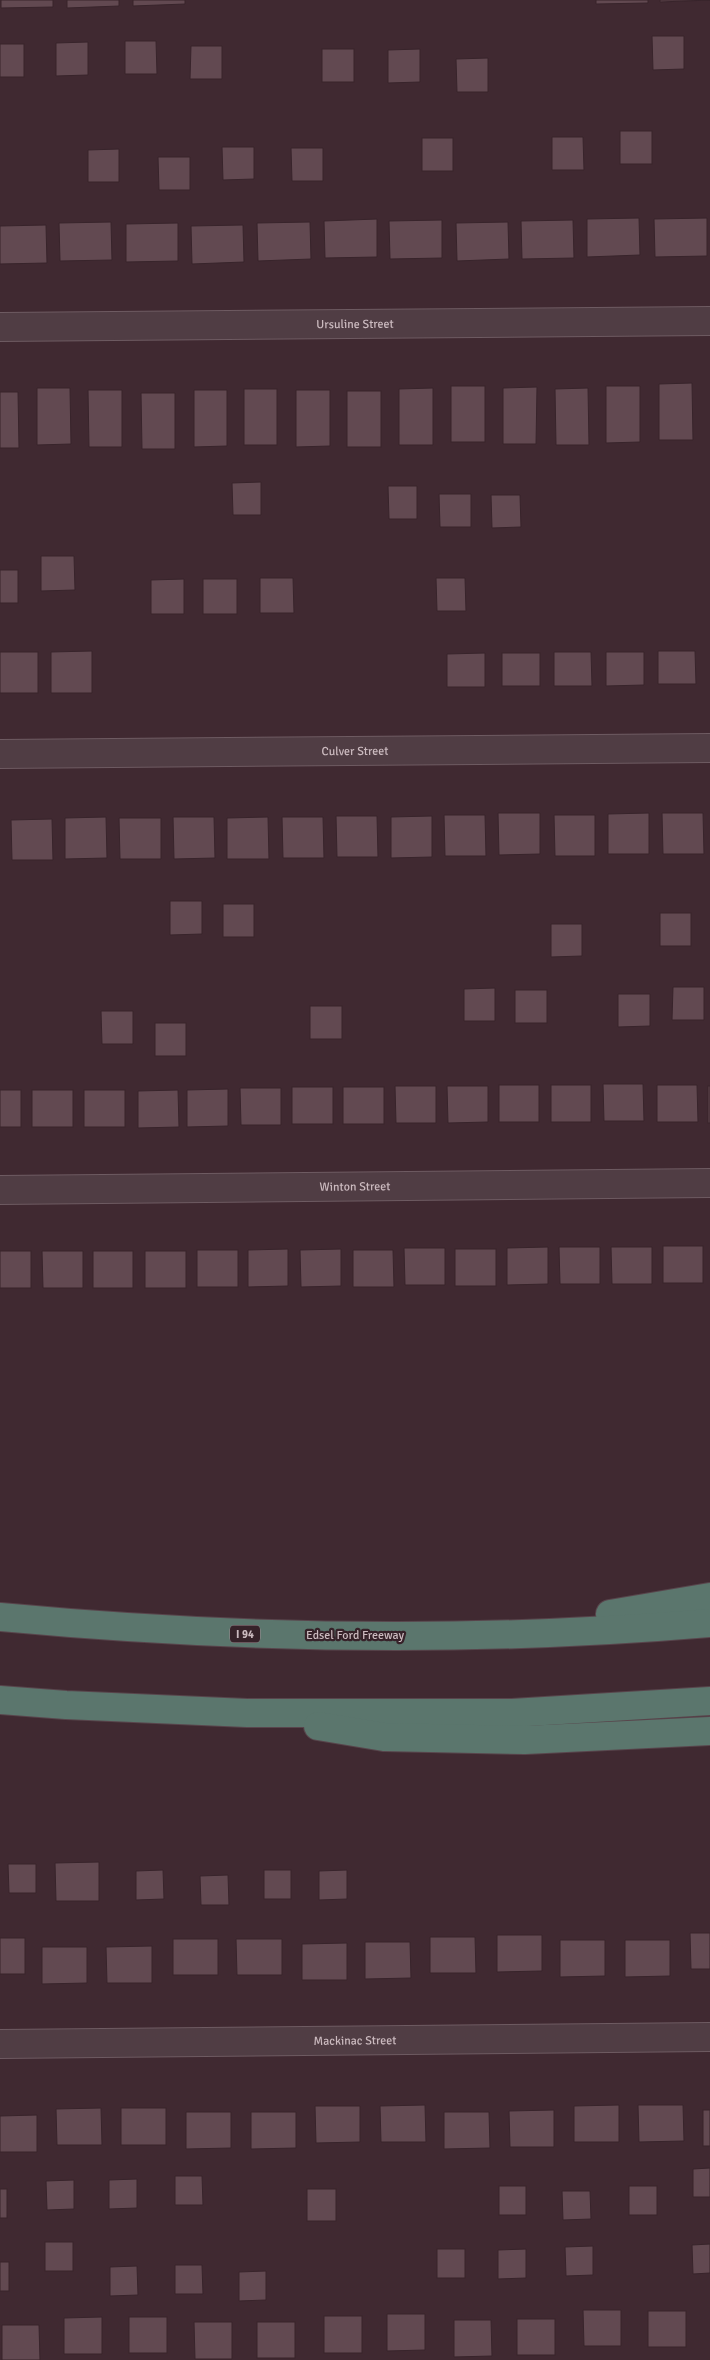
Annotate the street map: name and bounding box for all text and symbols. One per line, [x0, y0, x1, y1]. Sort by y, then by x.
street label: Ursuline Street [316, 317, 394, 332]
street label: Culver Street [321, 744, 388, 759]
street label: Winton Street [319, 1179, 390, 1195]
road number: I 94 [230, 1626, 260, 1642]
street label: Edsel Ford Freeway [306, 1628, 404, 1643]
street label: Mackinac Street [313, 2033, 396, 2049]

